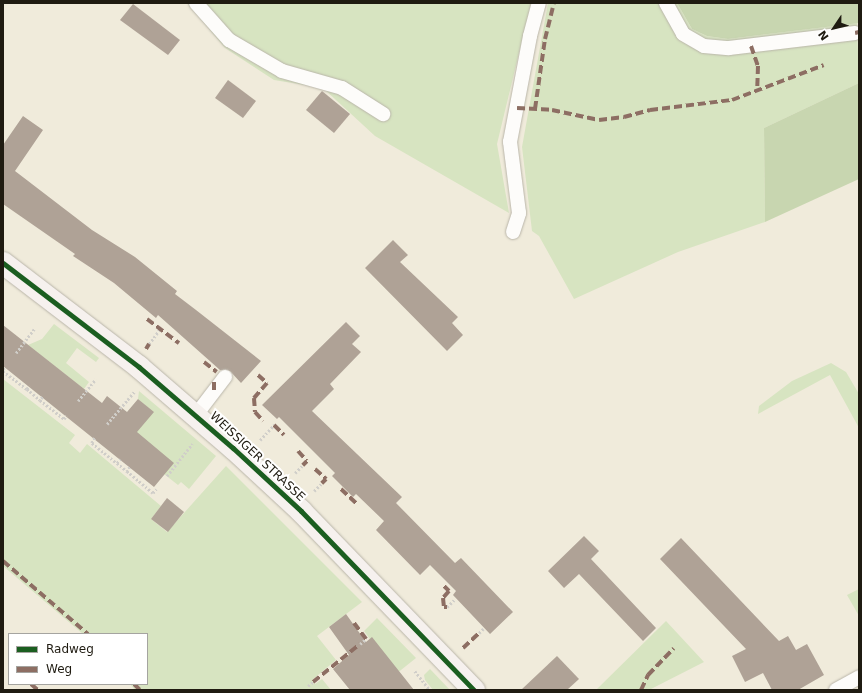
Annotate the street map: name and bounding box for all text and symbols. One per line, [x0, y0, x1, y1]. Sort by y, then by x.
north arrow [814, 8, 854, 48]
text: N [816, 28, 832, 43]
street label: WEISSIGER STRASSE [207, 409, 307, 505]
legend [8, 633, 148, 685]
text: Radweg [46, 642, 94, 656]
text: Weg [46, 662, 72, 676]

